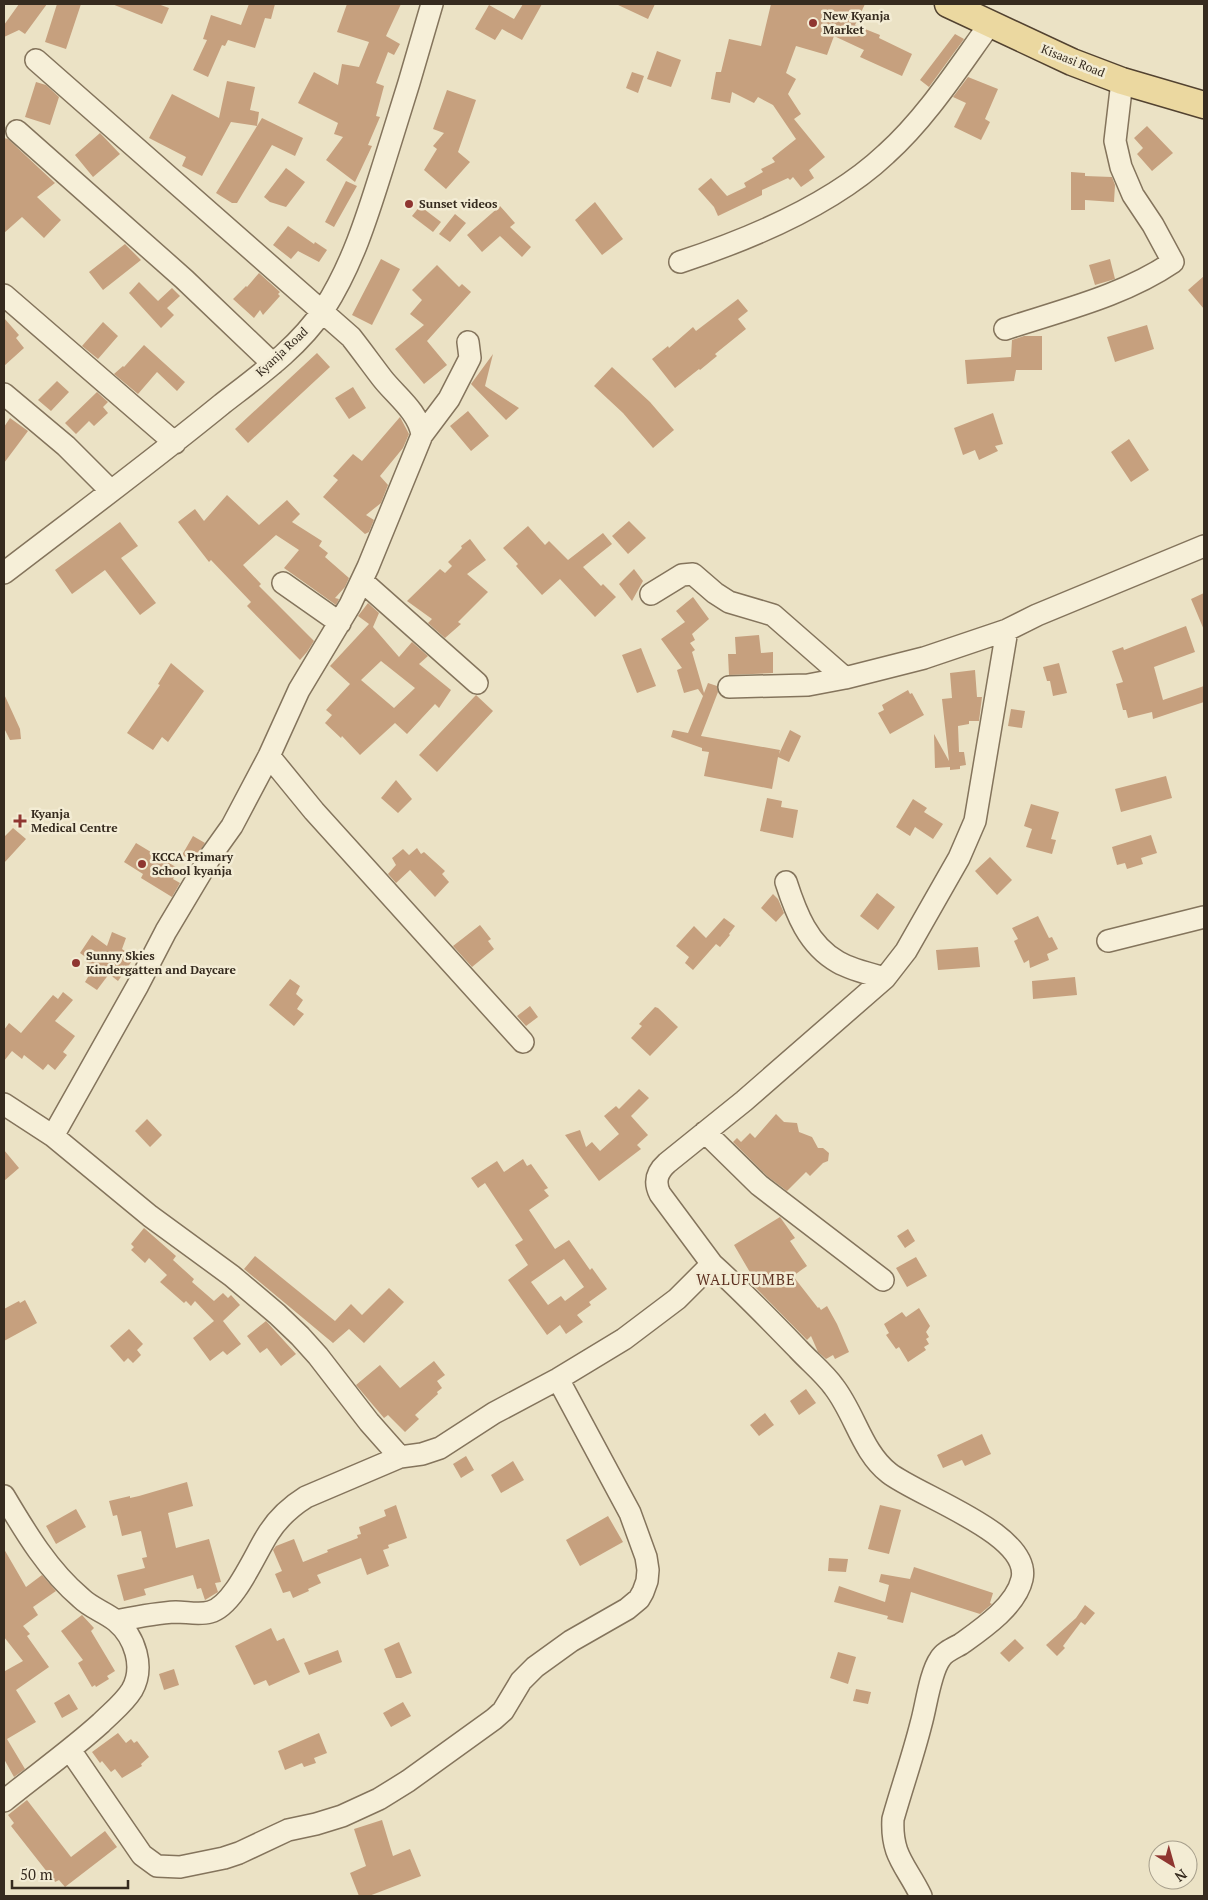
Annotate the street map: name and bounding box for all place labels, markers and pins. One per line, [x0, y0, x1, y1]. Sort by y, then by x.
place label: New Kyanja Market [823, 8, 890, 37]
marker: New Kyanja Market [807, 17, 819, 29]
place label: Sunset videos [419, 196, 498, 211]
marker: Sunset videos [403, 198, 415, 210]
place label: Kyanja Medical Centre [31, 806, 118, 835]
marker: Kyanja Medical Centre [13, 814, 27, 828]
place label: KCCA Primary School kyanja [152, 849, 234, 878]
marker: KCCA Primary School kyanja [136, 858, 148, 870]
place label: Sunny Skies Kindergatten and Daycare [86, 948, 237, 977]
marker: Sunny Skies Kindergatten and Daycare [70, 957, 82, 969]

